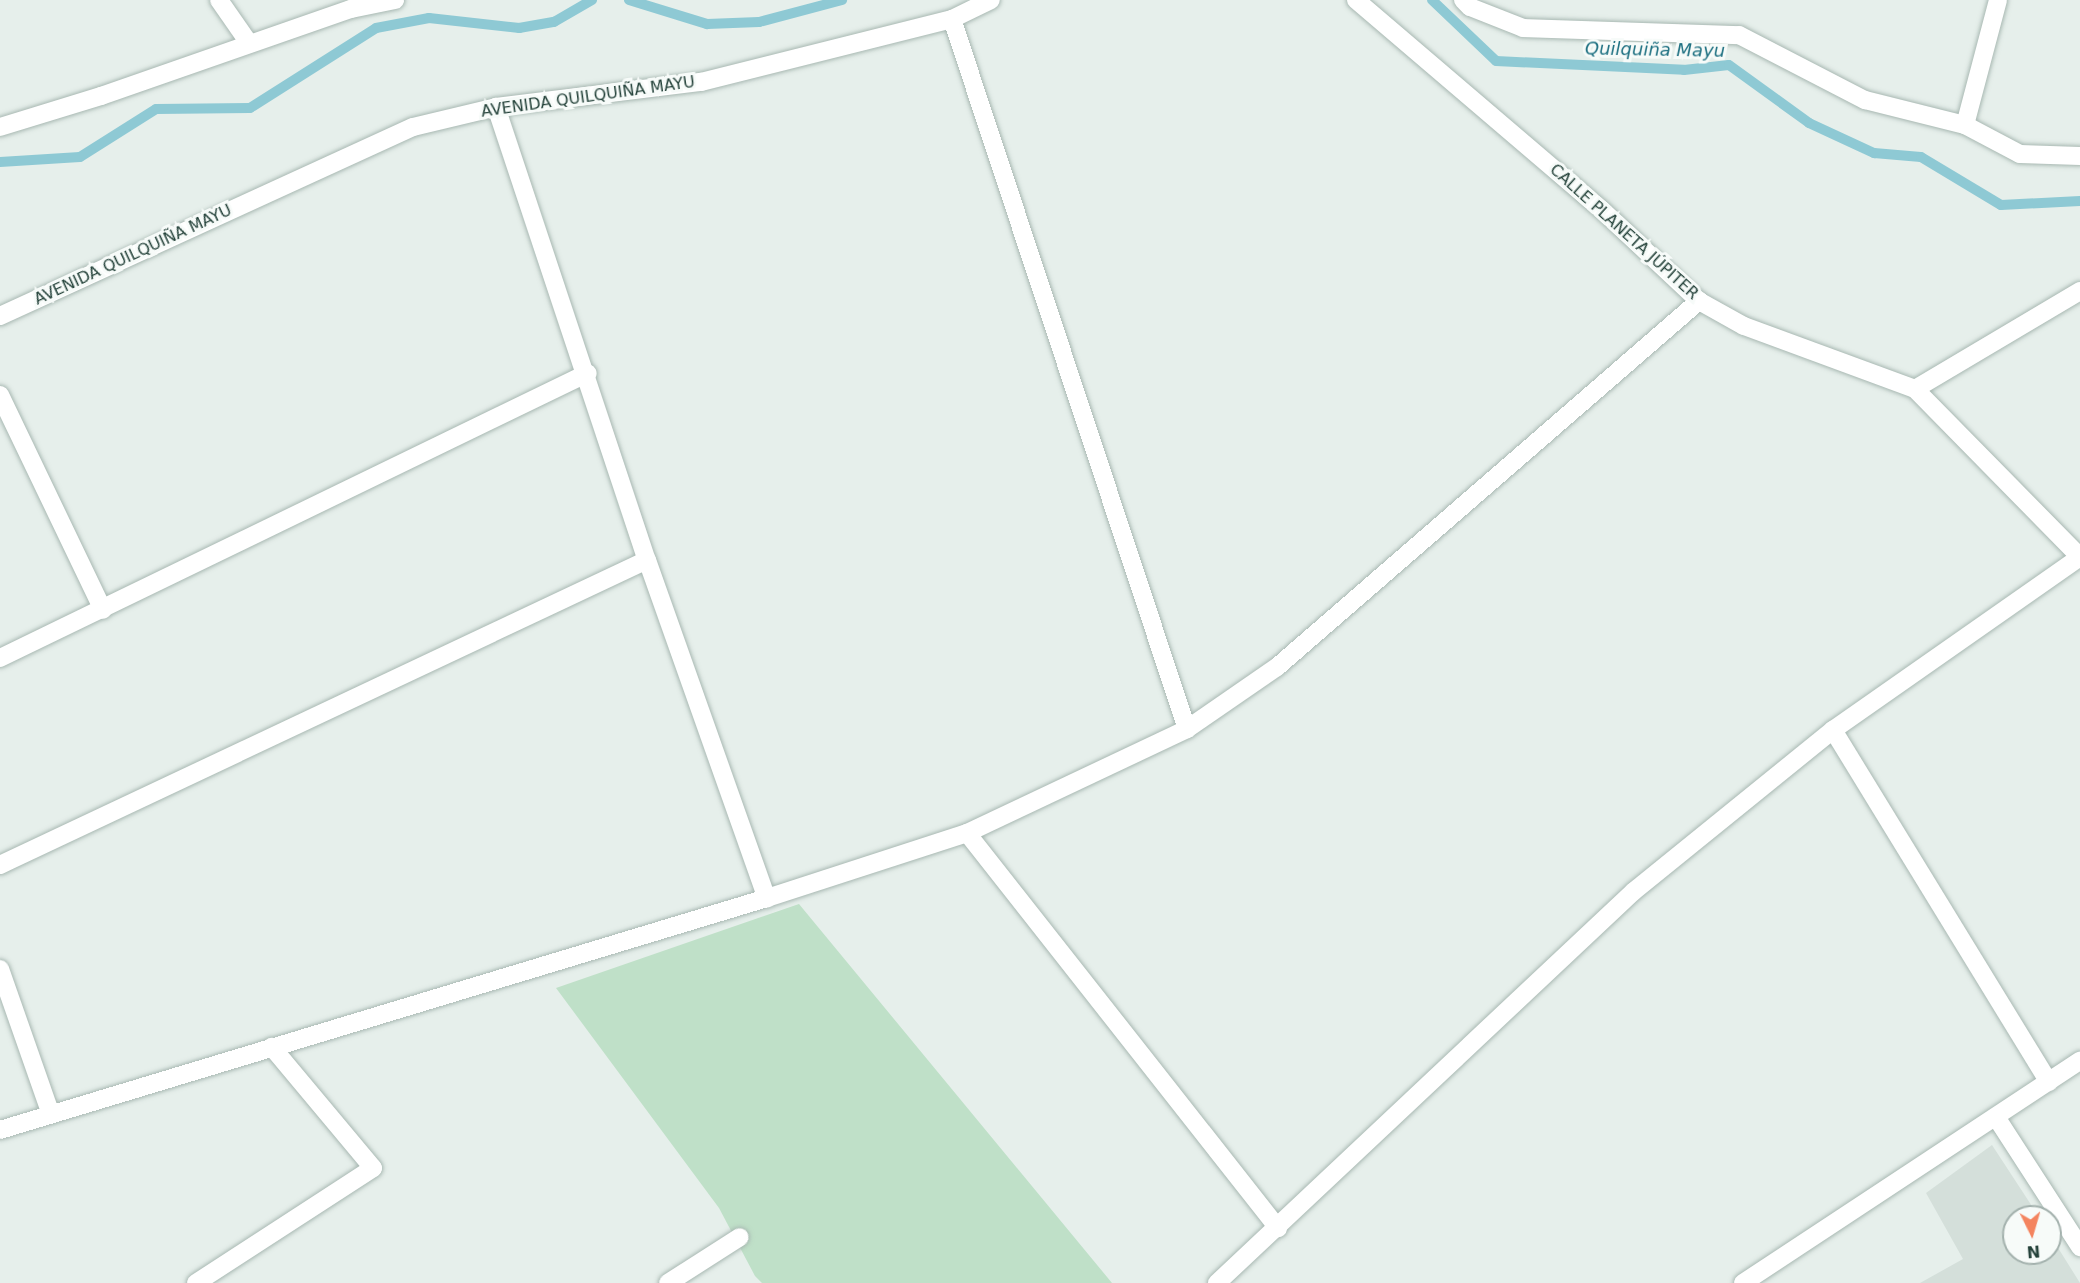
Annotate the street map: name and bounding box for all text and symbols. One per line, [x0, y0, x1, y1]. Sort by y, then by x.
water label: Quilquiña Mayu [1585, 38, 1725, 62]
street label: AVENIDA QUILQUIÑA MAYU [480, 72, 696, 122]
street label: CALLE PLANETA JÚPITER [1546, 160, 1702, 304]
street label: AVENIDA QUILQUIÑA MAYU [31, 201, 235, 309]
north arrow [2002, 1205, 2062, 1265]
text: N [2026, 1241, 2041, 1261]

